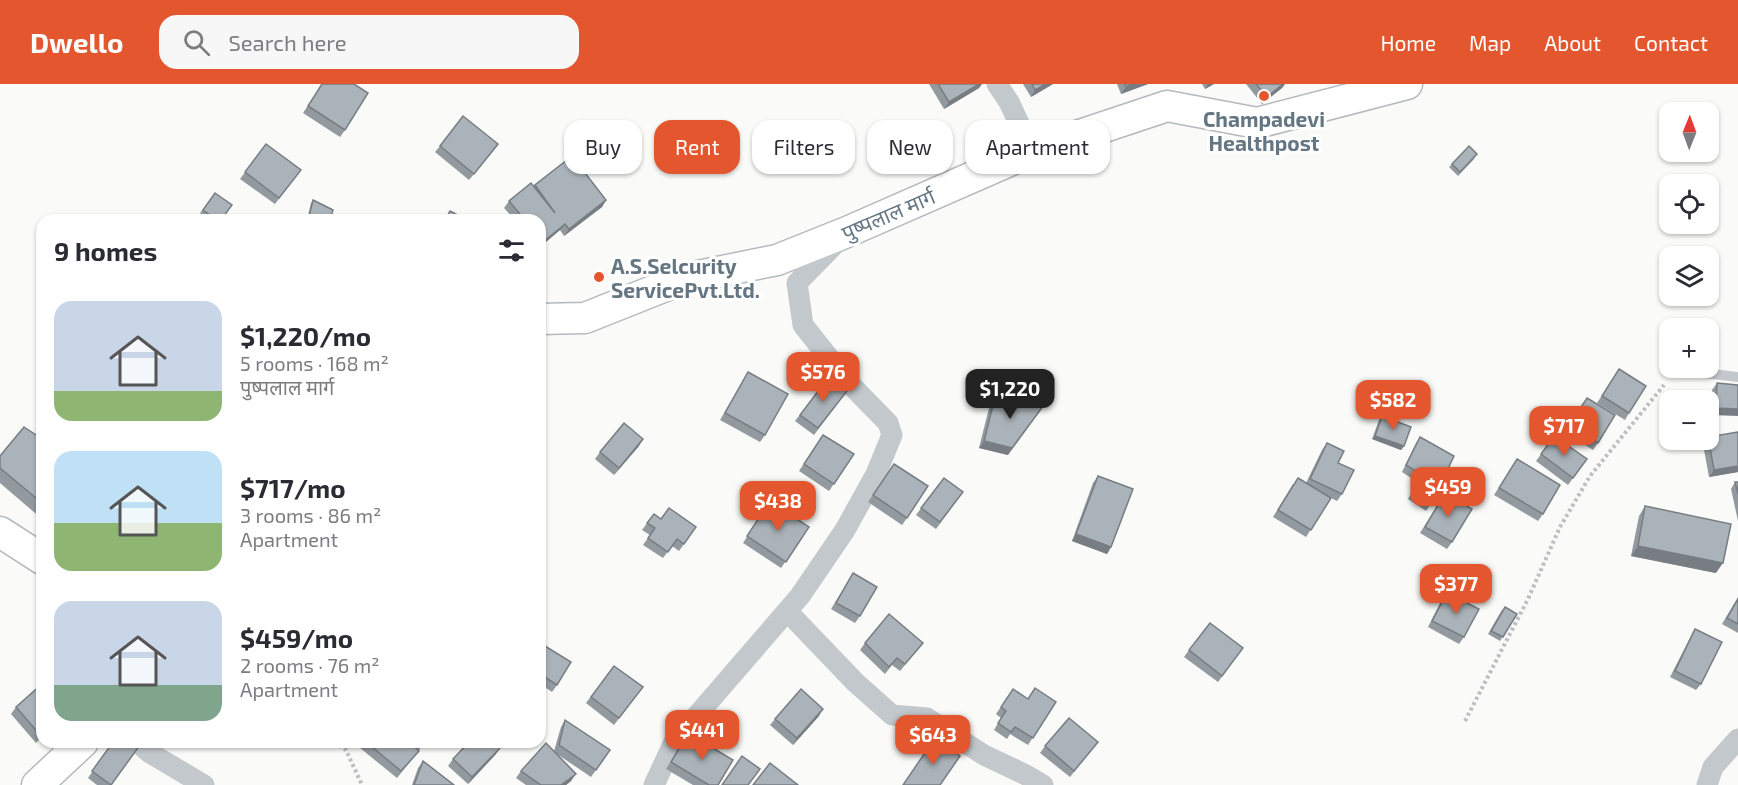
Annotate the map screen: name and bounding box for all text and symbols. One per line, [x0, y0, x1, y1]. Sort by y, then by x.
search box [159, 15, 579, 69]
text: Dwello [30, 25, 123, 59]
icon: search [180, 26, 213, 59]
text: Search here [228, 29, 347, 55]
text: Home [1380, 30, 1436, 55]
text: Map [1469, 30, 1511, 55]
text: About [1544, 30, 1601, 55]
text: Contact [1634, 30, 1708, 55]
marker: Champadevi Healthpost [1257, 89, 1271, 103]
north arrow [1659, 102, 1719, 162]
map controls [1659, 102, 1719, 450]
place label: Champadevi Healthpost [1203, 106, 1325, 155]
chip: Buy [564, 120, 642, 174]
chip: Rent [654, 120, 740, 174]
chip: Filters [752, 120, 855, 174]
chip: New [867, 120, 953, 174]
chip: Apartment [965, 120, 1110, 174]
button: locate [1659, 174, 1719, 234]
street label: पुष्पलाल मार्ग [838, 183, 940, 247]
icon: filters [495, 234, 528, 267]
text: 9 homes [54, 235, 157, 266]
button: layers [1659, 246, 1719, 306]
place label: A.S.Selcurity ServicePvt.Ltd. [611, 253, 760, 302]
marker: A.S.Selcurity ServicePvt.Ltd. [592, 270, 606, 284]
button: + [1659, 318, 1719, 378]
text: $1,220/mo [240, 320, 371, 351]
icon: home [102, 325, 174, 397]
text: 5 rooms · 168 m² [240, 351, 389, 375]
pin: $576 [787, 352, 859, 403]
text: $576 [801, 359, 846, 383]
pin: $1,220 [961, 369, 1059, 420]
text: पुष्पलाल मार्ग [240, 375, 334, 399]
text: $1,220 [980, 376, 1040, 400]
pin: $582 [1357, 380, 1429, 431]
text: $582 [1370, 387, 1416, 411]
button: − [1659, 390, 1719, 450]
pin: $717 [1528, 406, 1600, 457]
text: $717 [1543, 413, 1585, 437]
pin: $459 [1412, 467, 1484, 518]
text: $717/mo [240, 472, 346, 503]
text: $459 [1424, 474, 1472, 498]
icon: home [102, 475, 174, 547]
pin: $438 [742, 481, 814, 532]
text: $438 [754, 488, 802, 512]
text: 3 rooms · 86 m² [240, 503, 381, 527]
text: Apartment [240, 527, 338, 551]
pin: $377 [1420, 564, 1492, 615]
text: $377 [1434, 571, 1478, 595]
text: $459/mo [240, 622, 353, 653]
icon: home [102, 625, 174, 697]
text: 2 rooms · 76 m² [240, 653, 379, 677]
text: Apartment [240, 677, 338, 701]
pin: $441 [666, 710, 738, 761]
pin: $643 [897, 715, 969, 766]
text: $441 [679, 717, 725, 741]
text: $643 [909, 722, 957, 746]

